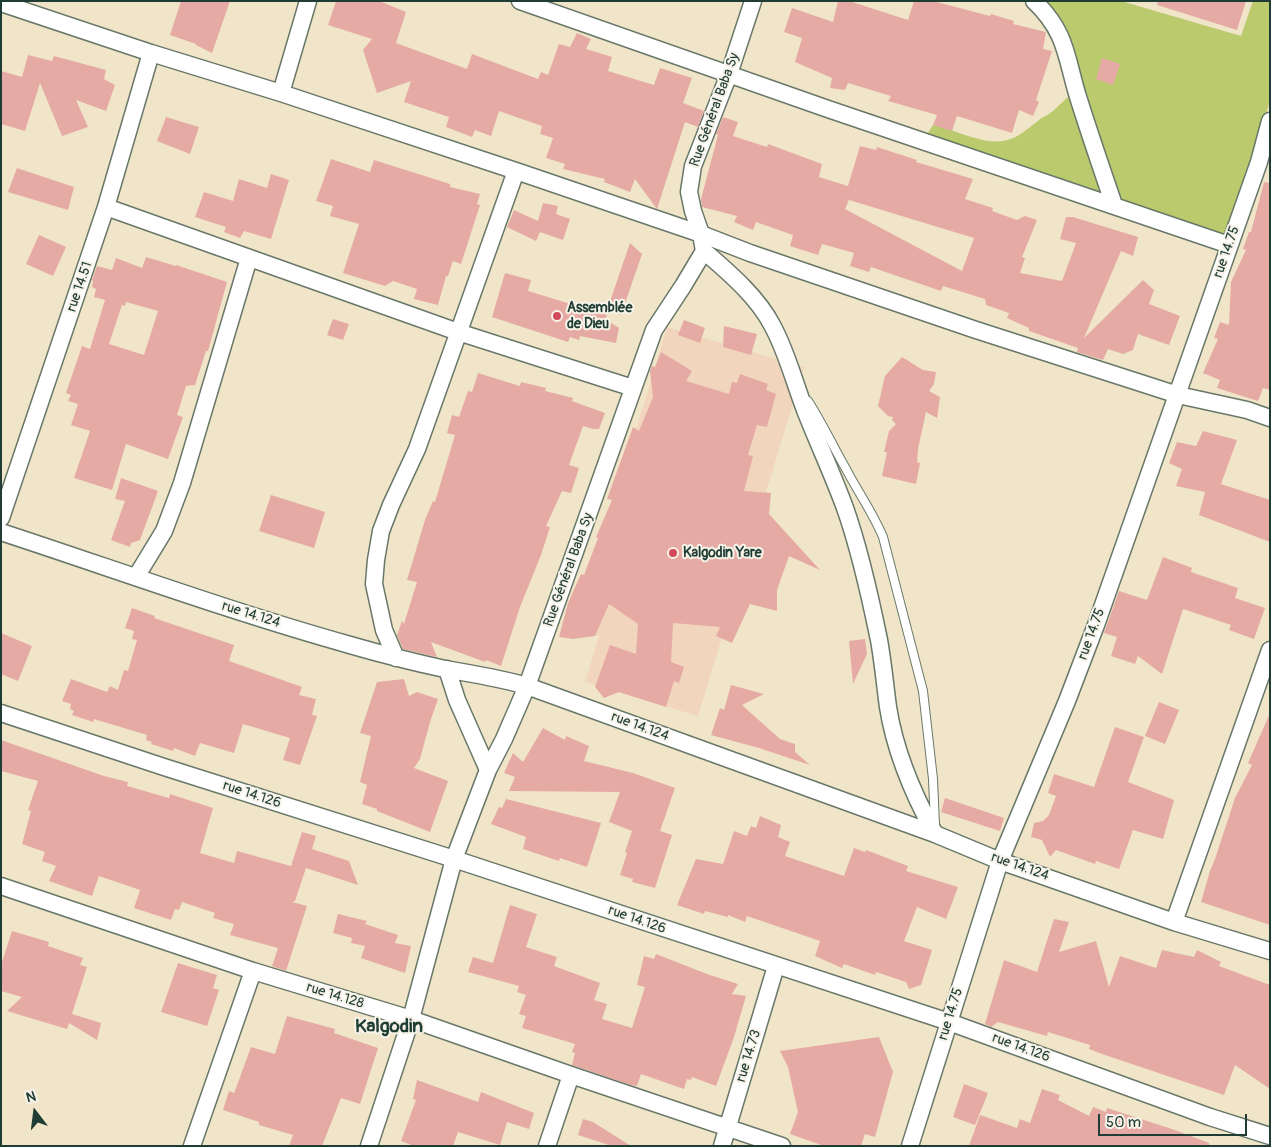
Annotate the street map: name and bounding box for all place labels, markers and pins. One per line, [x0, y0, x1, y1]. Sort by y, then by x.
place label: Assemblée de Dieu [567, 300, 632, 332]
marker: Assemblée de Dieu [551, 310, 563, 322]
place label: Kalgodin Yare [683, 545, 762, 561]
marker: Kalgodin Yare [667, 547, 679, 559]

